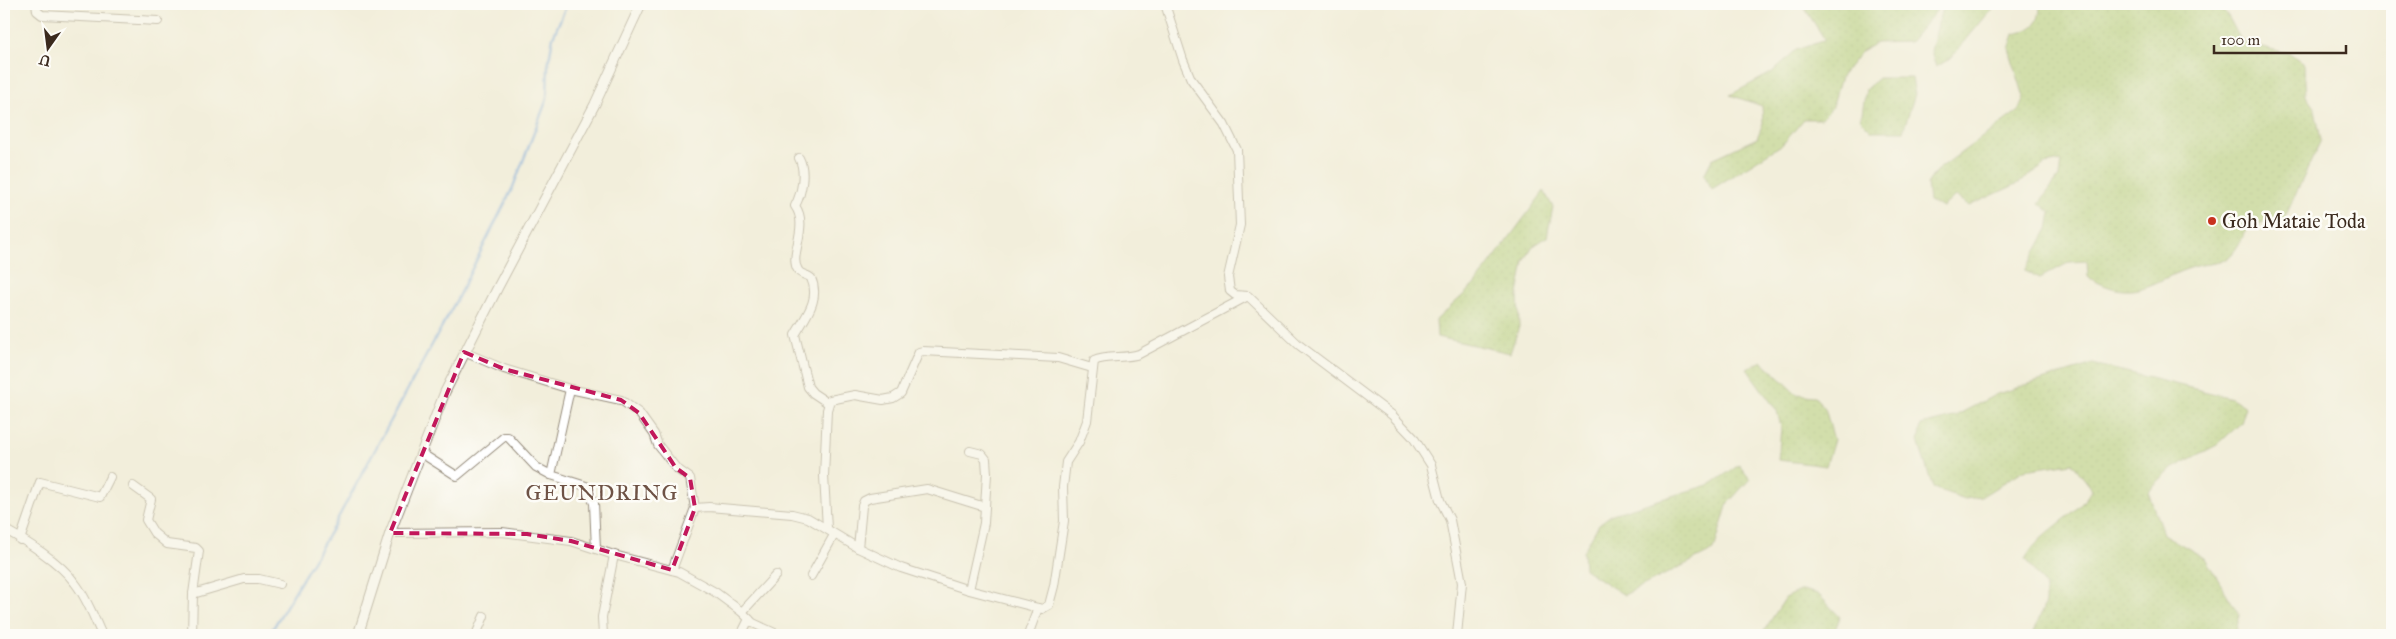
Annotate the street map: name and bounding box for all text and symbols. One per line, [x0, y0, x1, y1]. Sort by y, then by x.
north arrow [22, 22, 72, 72]
scale bar [2214, 22, 2346, 54]
text: 100 m [2221, 31, 2261, 49]
text: U [37, 50, 52, 70]
place label: Goh Mataie Toda [2222, 209, 2366, 233]
marker: Goh Mataie Toda [2206, 215, 2218, 227]
district label: GEUNDRING [525, 479, 679, 506]

